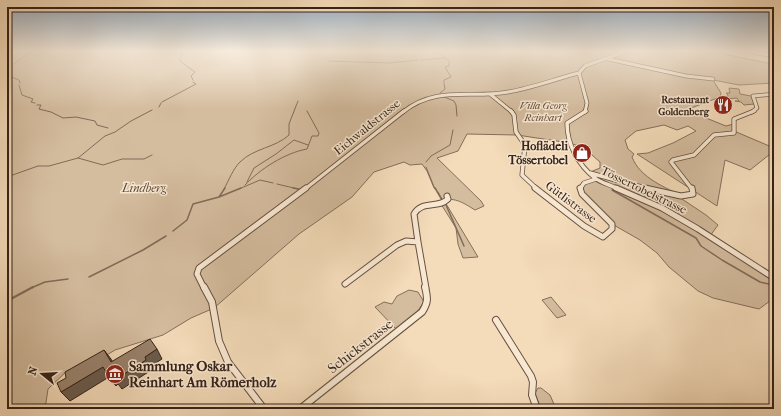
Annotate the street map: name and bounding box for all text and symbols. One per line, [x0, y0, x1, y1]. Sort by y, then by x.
place label: Restaurant Goldenberg [658, 94, 710, 118]
restaurant icon: Restaurant Goldenberg [712, 94, 734, 116]
street label: Eichwaldstrasse [331, 96, 403, 158]
park label: Villa Georg Reinhart [519, 100, 568, 124]
place label: Hoflädeli Tössertobel [507, 139, 569, 167]
shop icon: Hoflädeli Tössertobel [571, 142, 593, 164]
street label: Tössertobelstrasse [599, 163, 689, 217]
street label: Gütlistrasse [543, 178, 599, 226]
park label: Lindberg [121, 181, 166, 195]
street label: Schickstrasse [324, 316, 396, 377]
north arrow [22, 354, 62, 394]
place label: Sammlung Oskar Reinhart Am Römerholz [129, 358, 277, 391]
museum icon: Sammlung Oskar Reinhart Am Römerholz [104, 363, 126, 385]
text: N [25, 364, 41, 377]

